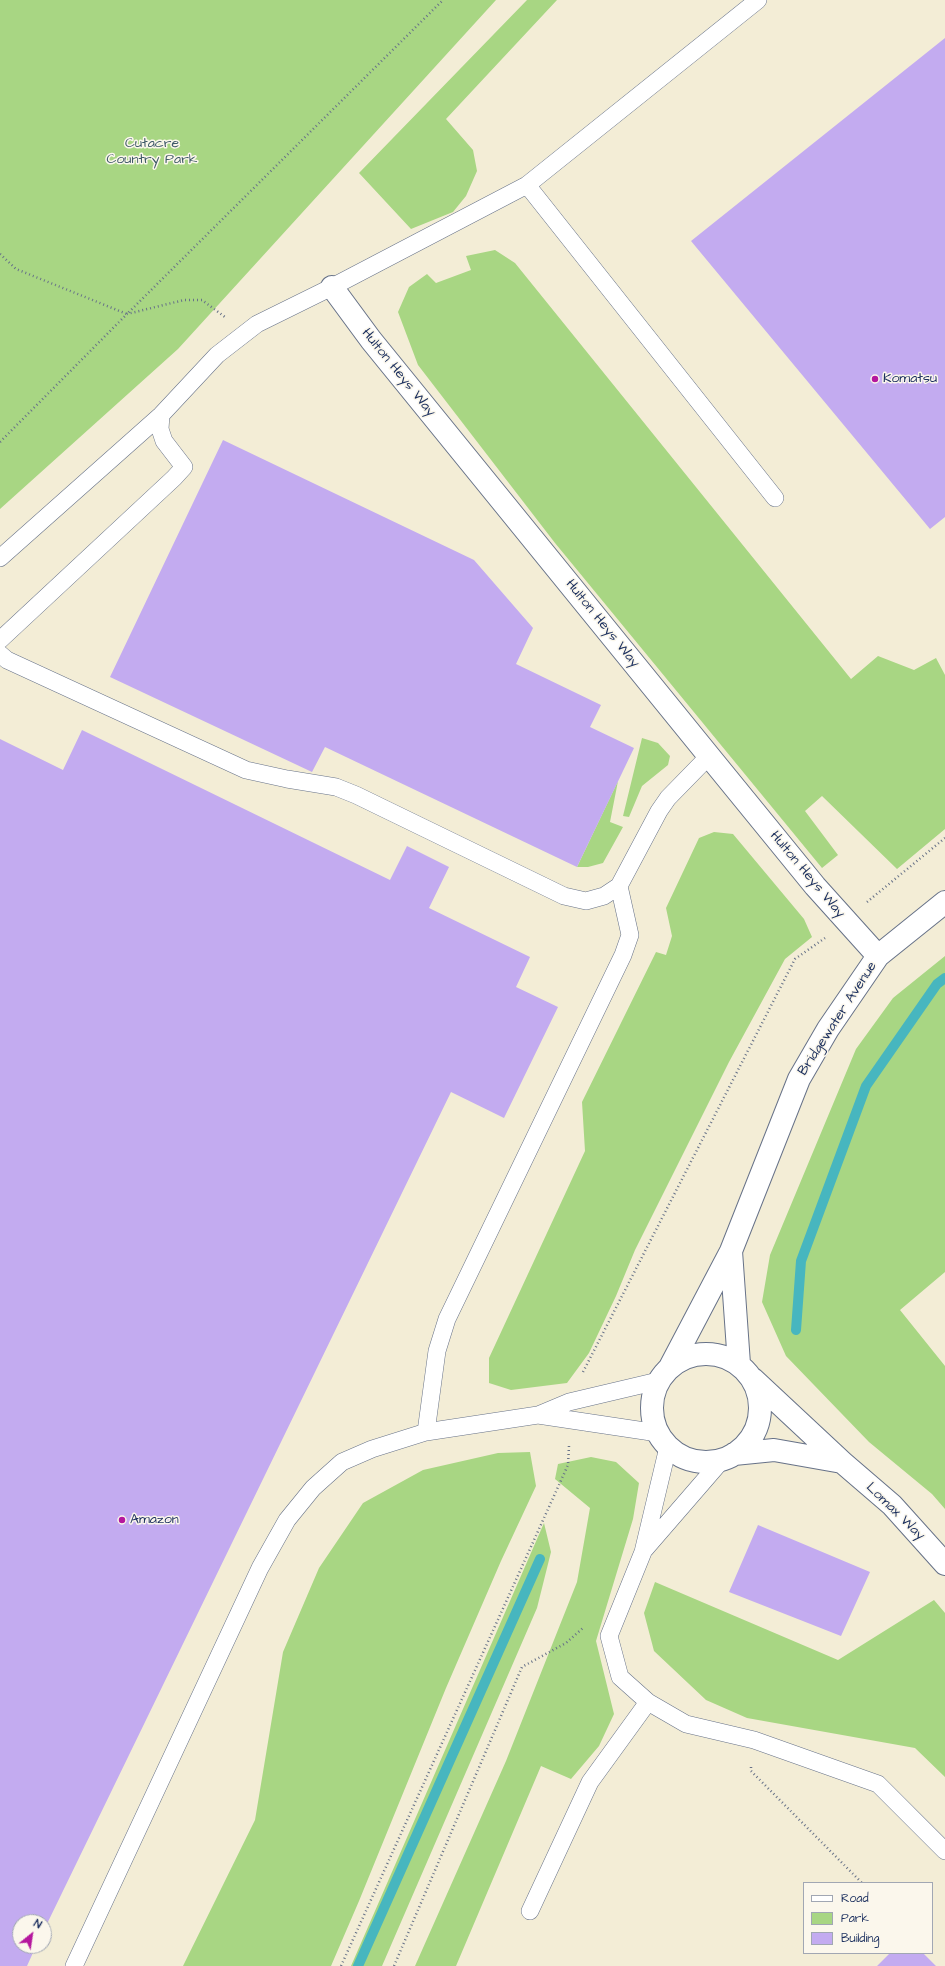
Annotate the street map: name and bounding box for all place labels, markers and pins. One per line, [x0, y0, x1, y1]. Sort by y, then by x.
place label: Komatsu [883, 371, 937, 387]
marker: Komatsu [870, 374, 880, 384]
place label: Amazon [130, 1512, 179, 1528]
marker: Amazon [117, 1515, 127, 1525]

